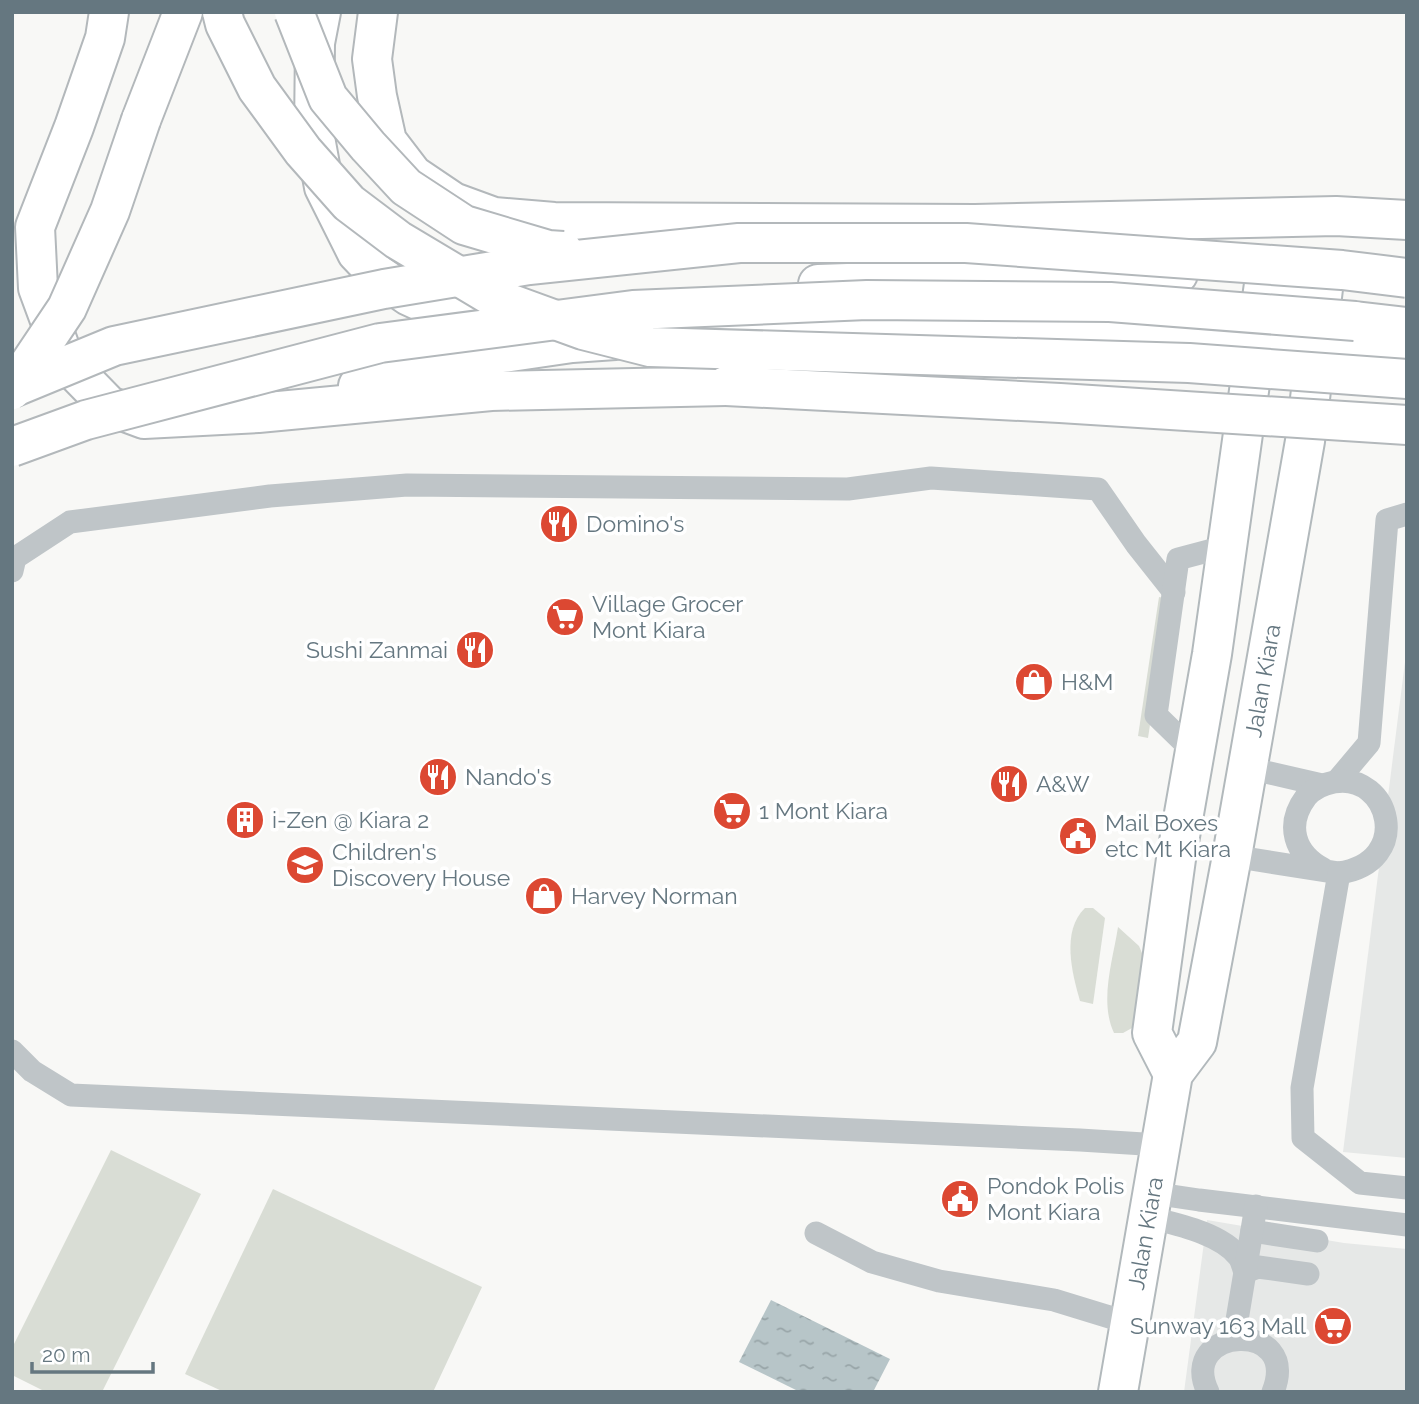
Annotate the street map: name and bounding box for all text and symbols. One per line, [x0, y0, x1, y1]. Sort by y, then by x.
restaurant icon: Domino's [538, 503, 580, 545]
place label: Domino's [586, 510, 684, 537]
place label: Village Grocer Mont Kiara [592, 590, 743, 643]
supermarket icon: Village Grocer Mont Kiara [544, 596, 586, 638]
street label: Jalan Kiara [1239, 622, 1286, 739]
restaurant icon: Sushi Zanmai [454, 629, 496, 671]
place label: Sushi Zanmai [306, 636, 448, 663]
shop icon: H&M [1013, 661, 1055, 703]
place label: H&M [1061, 668, 1114, 695]
restaurant icon: Nando's [417, 756, 459, 798]
place label: Nando's [465, 763, 552, 790]
restaurant icon: A&W [988, 763, 1030, 805]
place label: A&W [1036, 770, 1090, 797]
supermarket icon: 1 Mont Kiara [711, 790, 753, 832]
place label: 1 Mont Kiara [759, 797, 888, 824]
building icon: i-Zen @ Kiara 2 [224, 799, 266, 841]
place label: i-Zen @ Kiara 2 [272, 806, 429, 833]
place label: Mail Boxes etc Mt Kiara [1105, 809, 1231, 862]
public building icon: Mail Boxes etc Mt Kiara [1057, 815, 1099, 857]
place label: Children's Discovery House [332, 838, 510, 891]
school or university icon: Children's Discovery House [284, 844, 326, 886]
shop icon: Harvey Norman [523, 875, 565, 917]
place label: Harvey Norman [571, 882, 738, 909]
place label: Pondok Polis Mont Kiara [987, 1172, 1124, 1225]
street label: Jalan Kiara [1122, 1175, 1168, 1292]
public building icon: Pondok Polis Mont Kiara [939, 1178, 981, 1220]
supermarket icon: Sunway 163 Mall [1312, 1305, 1354, 1347]
place label: Sunway 163 Mall [1130, 1312, 1307, 1339]
scale bar [32, 1330, 152, 1374]
text: 20 m [42, 1342, 90, 1367]

